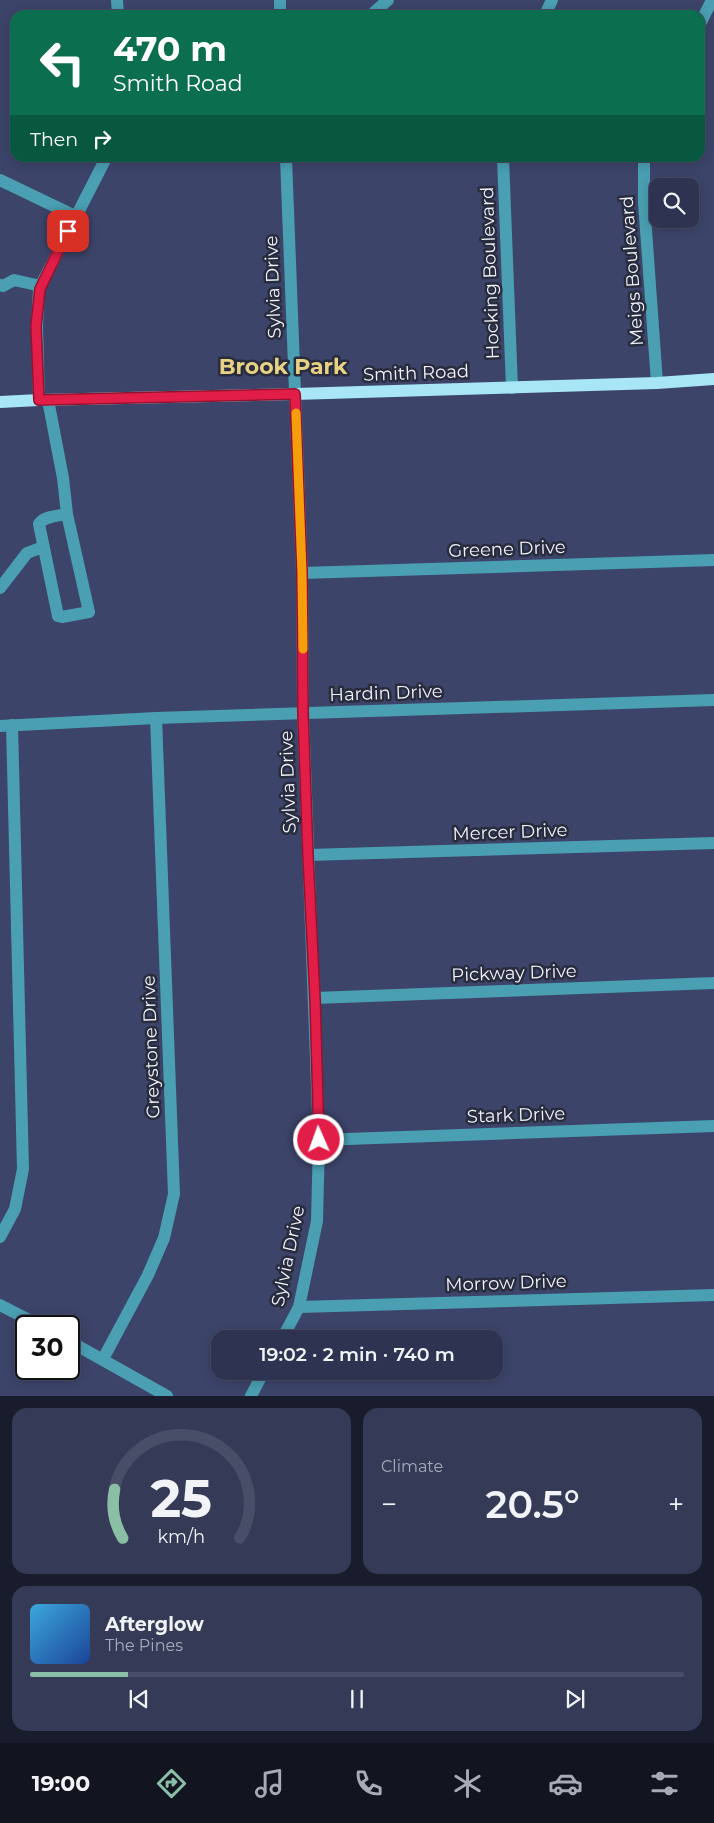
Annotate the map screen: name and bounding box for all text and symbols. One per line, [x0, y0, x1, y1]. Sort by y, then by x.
text: 470 m [113, 27, 227, 70]
icon: left [30, 30, 95, 95]
text: Smith Road [113, 70, 243, 97]
icon: right [88, 125, 116, 153]
text: Then [30, 128, 78, 151]
map controls [649, 178, 699, 228]
button: search [649, 178, 699, 228]
street label: Hocking Boulevard [476, 186, 504, 360]
street label: Meigs Boulevard [616, 195, 648, 347]
pin [47, 210, 89, 252]
icon: arrive [54, 217, 82, 245]
street label: Sylvia Drive [260, 235, 286, 339]
district label: Brook Park [219, 353, 348, 380]
street label: Smith Road [363, 360, 469, 386]
street label: Greene Drive [448, 536, 566, 562]
street label: Hardin Drive [329, 680, 443, 706]
street label: Sylvia Drive [275, 730, 301, 834]
street label: Mercer Drive [452, 819, 568, 845]
street label: Pickway Drive [451, 960, 577, 986]
street label: Greystone Drive [138, 975, 164, 1119]
street label: Stark Drive [466, 1102, 566, 1128]
position arrow [292, 1113, 344, 1165]
street label: Sylvia Drive [267, 1203, 309, 1309]
street label: Morrow Drive [445, 1270, 567, 1296]
speed limit sign: 30 [15, 1315, 80, 1380]
text: 19:02 · 2 min · 740 m [259, 1343, 455, 1366]
text: Climate [381, 1457, 443, 1476]
text: 25 [151, 1467, 212, 1530]
text: 20.5° [485, 1481, 580, 1528]
text: − [381, 1487, 397, 1521]
text: + [668, 1487, 684, 1521]
text: km/h [158, 1526, 205, 1547]
text: Afterglow [105, 1613, 204, 1636]
text: The Pines [105, 1636, 183, 1655]
icon: previous [125, 1685, 153, 1713]
icon: pause [343, 1685, 371, 1713]
icon: next [561, 1685, 589, 1713]
icon: directions [154, 1766, 189, 1801]
icon: music [252, 1766, 287, 1801]
icon: phone [351, 1766, 386, 1801]
icon: climate [450, 1766, 485, 1801]
icon: car [548, 1766, 583, 1801]
icon: filters [647, 1766, 682, 1801]
text: 19:00 [32, 1770, 90, 1797]

